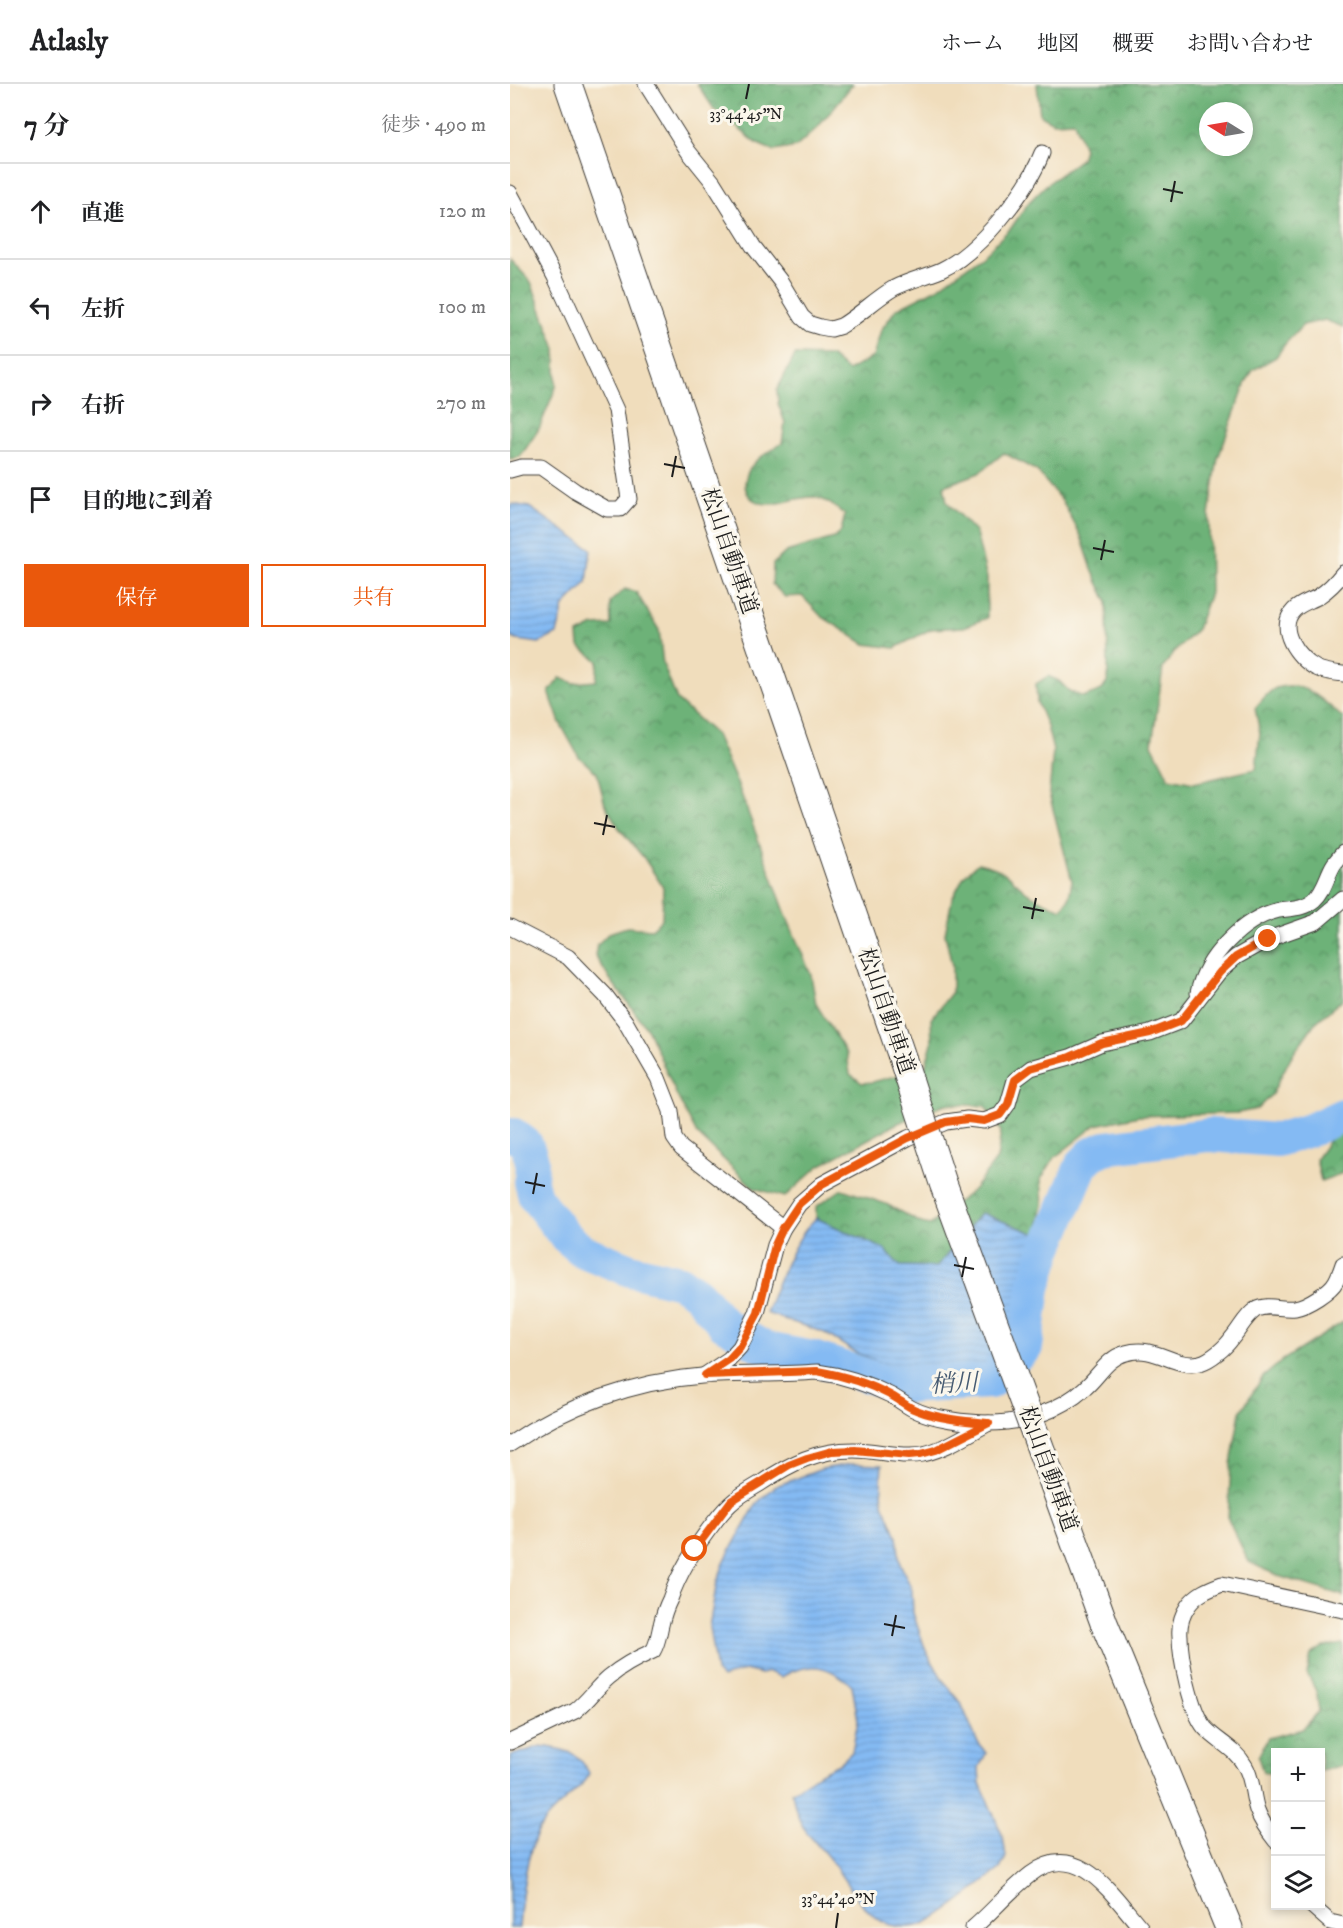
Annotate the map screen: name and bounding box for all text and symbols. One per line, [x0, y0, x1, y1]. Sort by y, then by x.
text: Atlasly [30, 24, 108, 59]
text: ホーム [941, 31, 1004, 57]
text: 地図 [1037, 31, 1079, 57]
text: 概要 [1112, 31, 1154, 57]
text: お問い合わせ [1187, 31, 1313, 57]
north arrow [1199, 102, 1253, 156]
text: 33°44'45"N [710, 105, 782, 124]
text: 7 分 [24, 110, 69, 143]
text: 徒歩 · 490 m [381, 113, 486, 138]
icon: ahead [24, 195, 57, 228]
text: 120 m [439, 199, 486, 224]
text: 直進 [81, 200, 125, 227]
icon: left [24, 291, 57, 324]
text: 100 m [438, 295, 486, 320]
text: 左折 [81, 296, 125, 323]
icon: right [24, 387, 57, 420]
text: 270 m [436, 391, 486, 416]
text: 右折 [81, 392, 125, 419]
icon: arrive [24, 483, 57, 516]
street label: 松山自動車道 [695, 484, 763, 618]
text: 目的地に到着 [81, 488, 213, 515]
button: 保存 [24, 564, 249, 627]
button: 共有 [261, 564, 486, 627]
route end [1254, 925, 1280, 951]
street label: 松山自動車道 [852, 944, 920, 1078]
water label: 梢川 [929, 1368, 982, 1400]
street label: 松山自動車道 [1013, 1402, 1083, 1536]
route start [681, 1535, 707, 1561]
map controls [1271, 1748, 1325, 1910]
button: + [1271, 1748, 1325, 1802]
button: − [1271, 1802, 1325, 1856]
button: layers [1271, 1856, 1325, 1910]
text: 33°44'40"N [801, 1890, 875, 1909]

